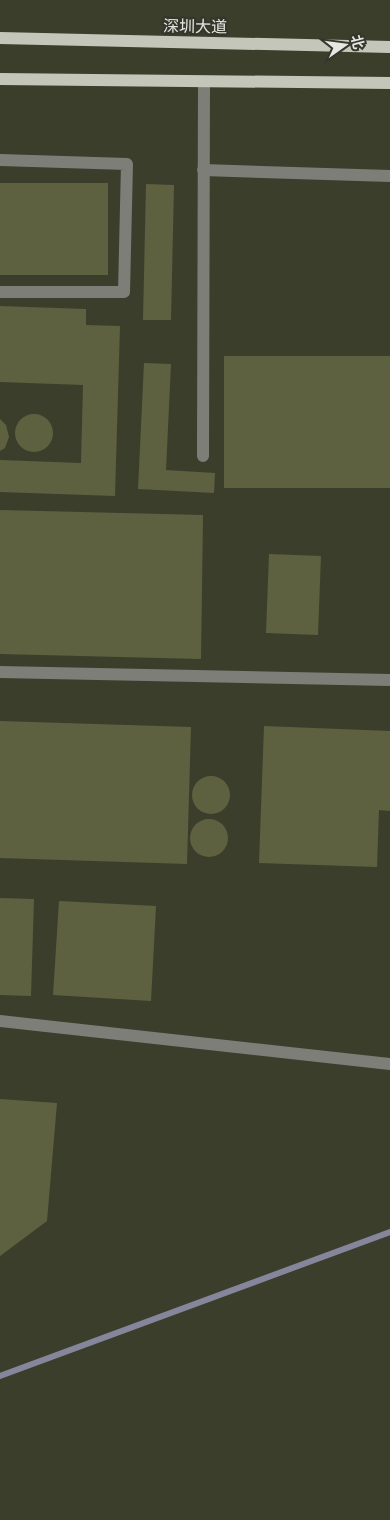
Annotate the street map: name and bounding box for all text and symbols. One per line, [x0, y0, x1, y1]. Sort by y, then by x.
street label: 深圳大道 [163, 17, 227, 39]
north arrow [320, 20, 370, 70]
text: 北 [346, 33, 366, 51]

